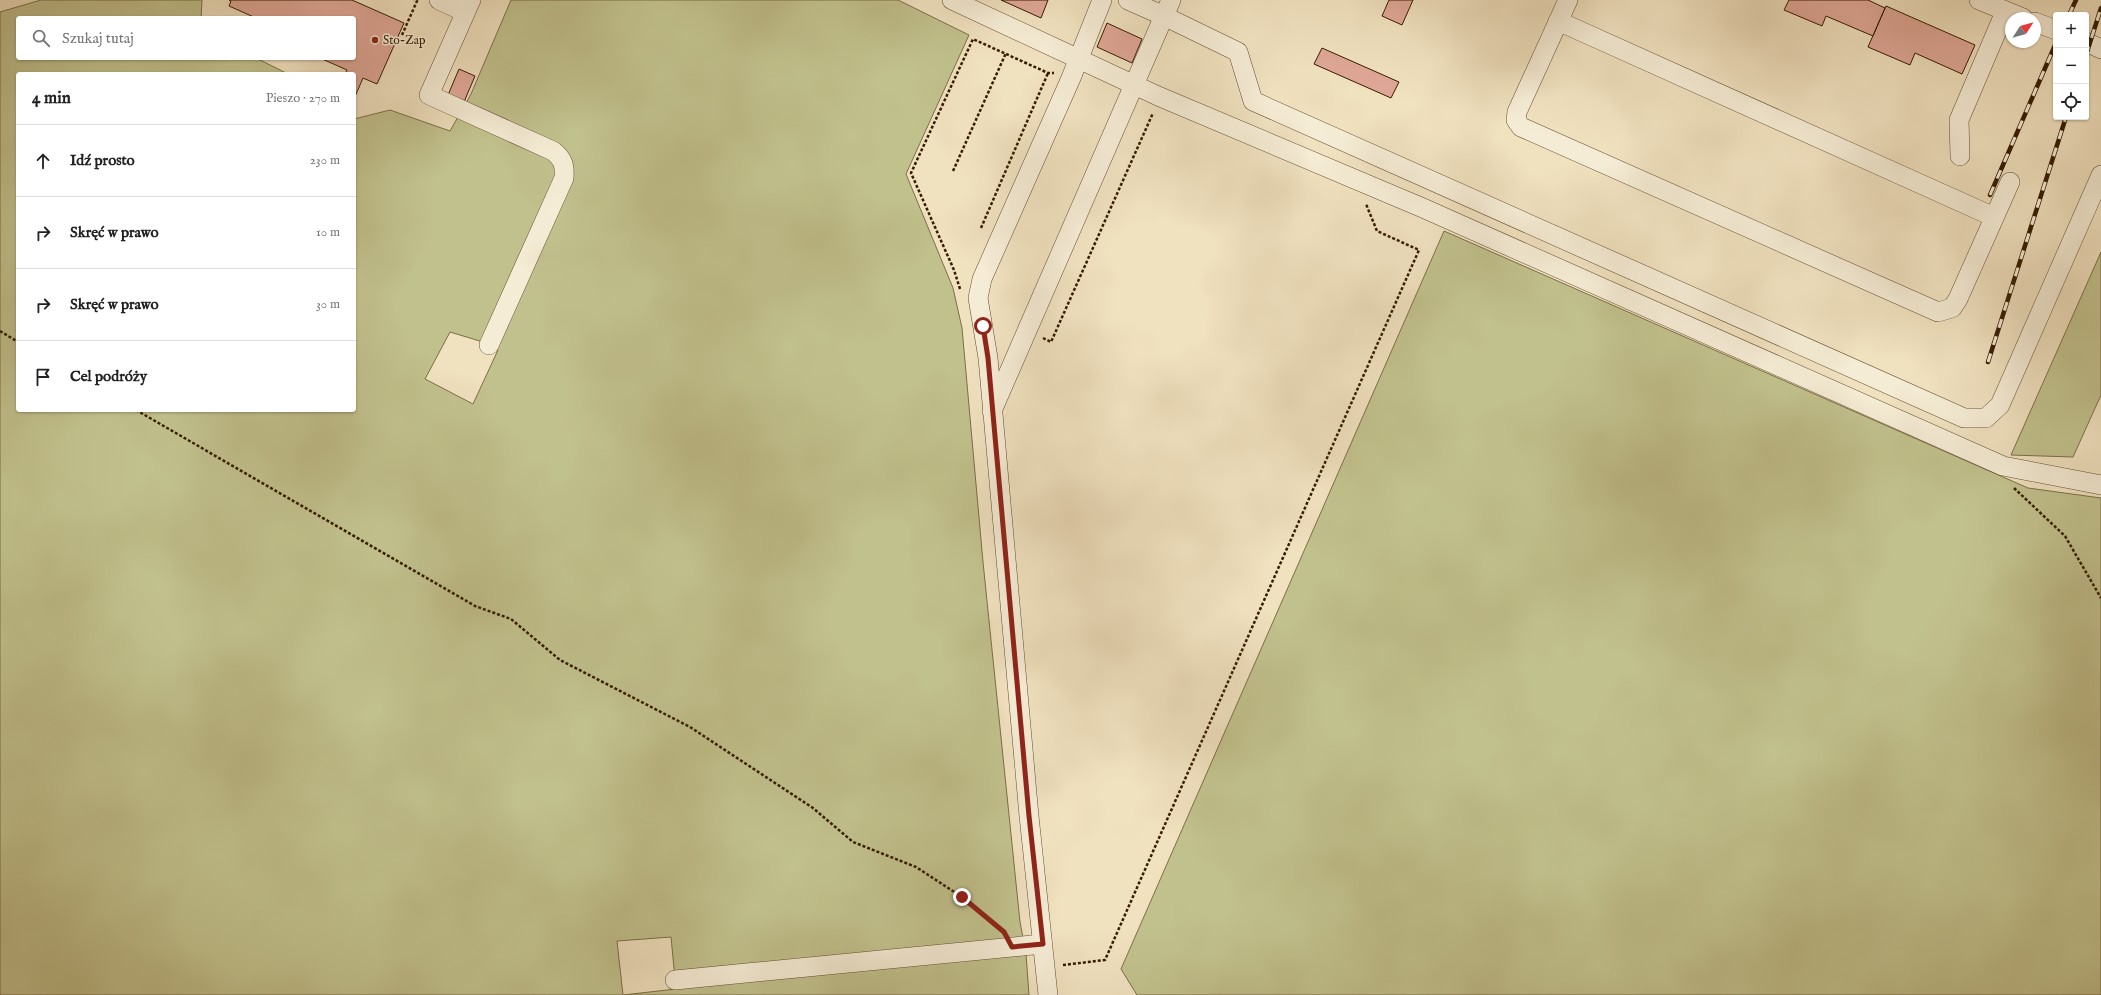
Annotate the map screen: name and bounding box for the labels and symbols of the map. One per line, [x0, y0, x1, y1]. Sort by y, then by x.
north arrow [2005, 12, 2041, 48]
place label: Sto-Zap [383, 33, 426, 49]
marker: Sto-Zap [370, 35, 380, 45]
route start [974, 317, 992, 335]
route end [953, 888, 971, 906]

